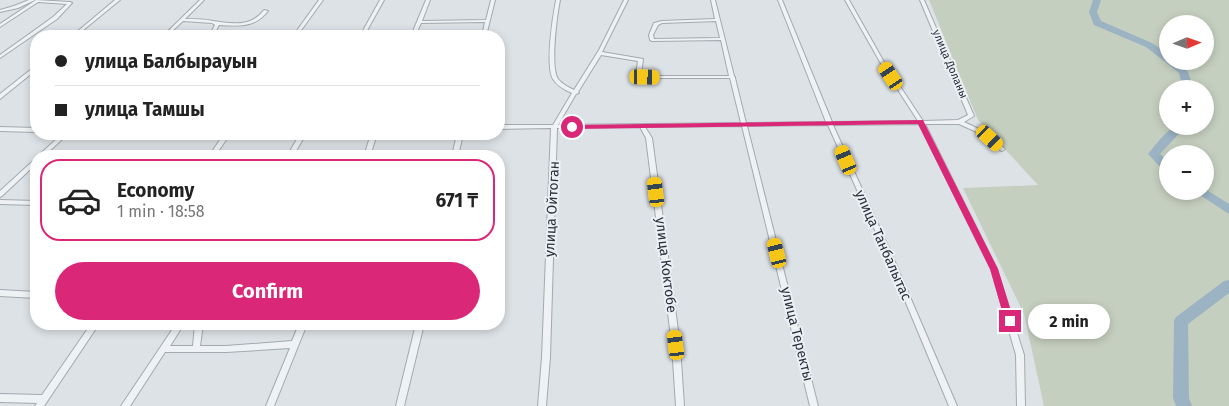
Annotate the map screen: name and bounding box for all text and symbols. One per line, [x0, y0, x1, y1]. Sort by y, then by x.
north arrow [1159, 15, 1214, 70]
map controls [1159, 15, 1214, 200]
street label: улица Доланы [930, 28, 970, 100]
text: улица Балбырауын [85, 50, 257, 73]
car [876, 59, 905, 93]
car [629, 69, 660, 85]
button: + [1159, 80, 1214, 135]
text: улица Тамшы [85, 98, 205, 121]
route start [561, 116, 583, 138]
car [973, 122, 1006, 154]
car [833, 143, 858, 177]
button: − [1159, 145, 1214, 200]
street label: улица Ойтоган [541, 160, 563, 258]
car [646, 176, 665, 208]
icon: car [57, 178, 102, 223]
text: Economy [117, 179, 194, 202]
street label: улица Танбалытас [851, 187, 915, 303]
text: 671 ₸ [435, 189, 478, 212]
text: 1 min · 18:58 [117, 202, 205, 221]
street label: улица Коктобе [652, 216, 680, 314]
car [766, 237, 787, 269]
button: Confirm [55, 262, 480, 320]
street label: улица Теректы [777, 285, 817, 383]
callout: 2 min [1028, 304, 1110, 338]
route end [999, 310, 1021, 332]
text: 2 min [1049, 312, 1089, 331]
car [666, 329, 685, 361]

